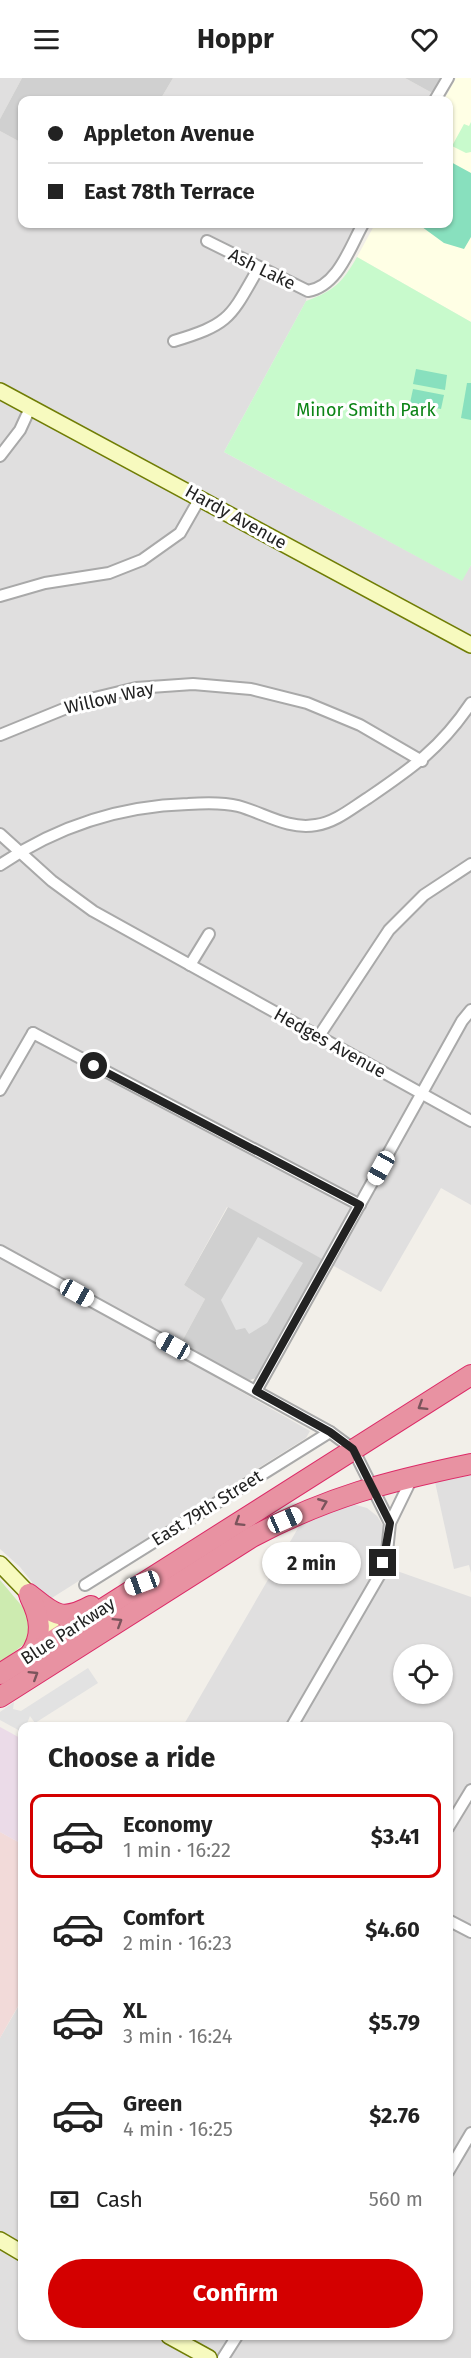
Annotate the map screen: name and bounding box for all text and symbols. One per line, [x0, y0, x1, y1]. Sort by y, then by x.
icon: menu [30, 23, 63, 56]
text: Hoppr [197, 23, 274, 55]
icon: heart [408, 23, 441, 56]
text: Appleton Avenue [84, 120, 254, 147]
text: East 78th Terrace [84, 178, 255, 205]
street label: Ash Lake [225, 243, 299, 295]
park label: Minor Smith Park [296, 399, 436, 421]
street label: Hardy Avenue [181, 480, 291, 554]
street label: Willow Way [62, 677, 156, 719]
street label: Hedges Avenue [270, 1003, 390, 1083]
route start [80, 1052, 107, 1079]
car [364, 1148, 398, 1188]
car [57, 1276, 97, 1310]
car [153, 1329, 193, 1363]
one-way arrow [417, 1398, 428, 1409]
street label: East 79th Street [148, 1465, 267, 1551]
one-way arrow [317, 1498, 328, 1510]
car [265, 1504, 305, 1536]
one-way arrow [235, 1514, 245, 1526]
callout: 2 min [263, 1542, 362, 1584]
route end [369, 1549, 396, 1576]
text: 2 min [287, 1551, 336, 1575]
car [122, 1568, 162, 1598]
street label: Blue Parkway [17, 1592, 119, 1670]
one-way arrow [112, 1617, 122, 1629]
map controls [393, 1644, 453, 1704]
button: locate [393, 1644, 453, 1704]
one-way arrow [28, 1671, 39, 1682]
text: Choose a ride [48, 1742, 215, 1774]
icon: car [51, 1809, 105, 1863]
text: Economy [123, 1811, 212, 1838]
text: $3.41 [371, 1823, 420, 1850]
text: 1 min · 16:22 [123, 1838, 231, 1862]
icon: car [51, 1902, 105, 1956]
text: Comfort [123, 1904, 204, 1931]
text: $4.60 [365, 1916, 420, 1943]
text: 2 min · 16:23 [123, 1931, 232, 1955]
icon: car [51, 1995, 105, 2049]
text: XL [123, 1997, 147, 2024]
text: $5.79 [369, 2009, 420, 2036]
text: 3 min · 16:24 [123, 2024, 232, 2048]
icon: car [51, 2088, 105, 2142]
text: Green [123, 2090, 182, 2117]
text: $2.76 [369, 2102, 420, 2129]
text: 4 min · 16:25 [123, 2117, 233, 2141]
icon: cash [48, 2183, 81, 2216]
text: Cash [96, 2186, 143, 2213]
text: 560 m [369, 2187, 423, 2211]
button: Confirm [48, 2259, 423, 2328]

